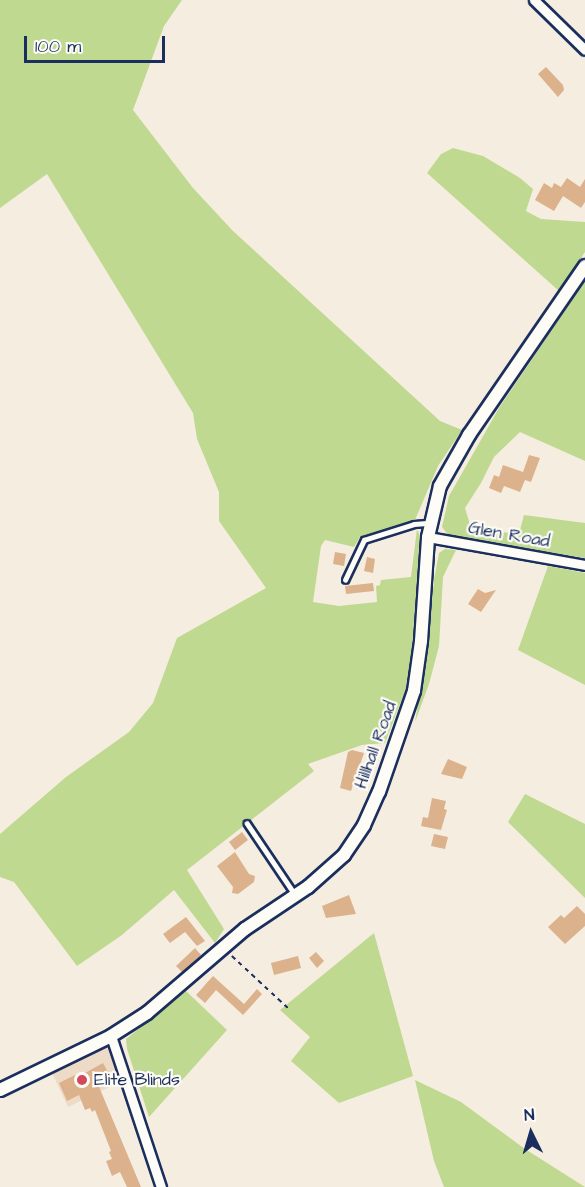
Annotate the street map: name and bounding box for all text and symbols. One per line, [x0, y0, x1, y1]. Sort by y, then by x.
scale bar [27, 24, 168, 62]
text: 100 m [35, 34, 81, 59]
street label: Glen Road [466, 517, 552, 553]
street label: Hillhall Road [350, 698, 402, 792]
place label: Elite Blinds [94, 1069, 180, 1091]
marker: Elite Blinds [75, 1073, 89, 1087]
north arrow [501, 1103, 561, 1163]
text: N [523, 1104, 535, 1126]

